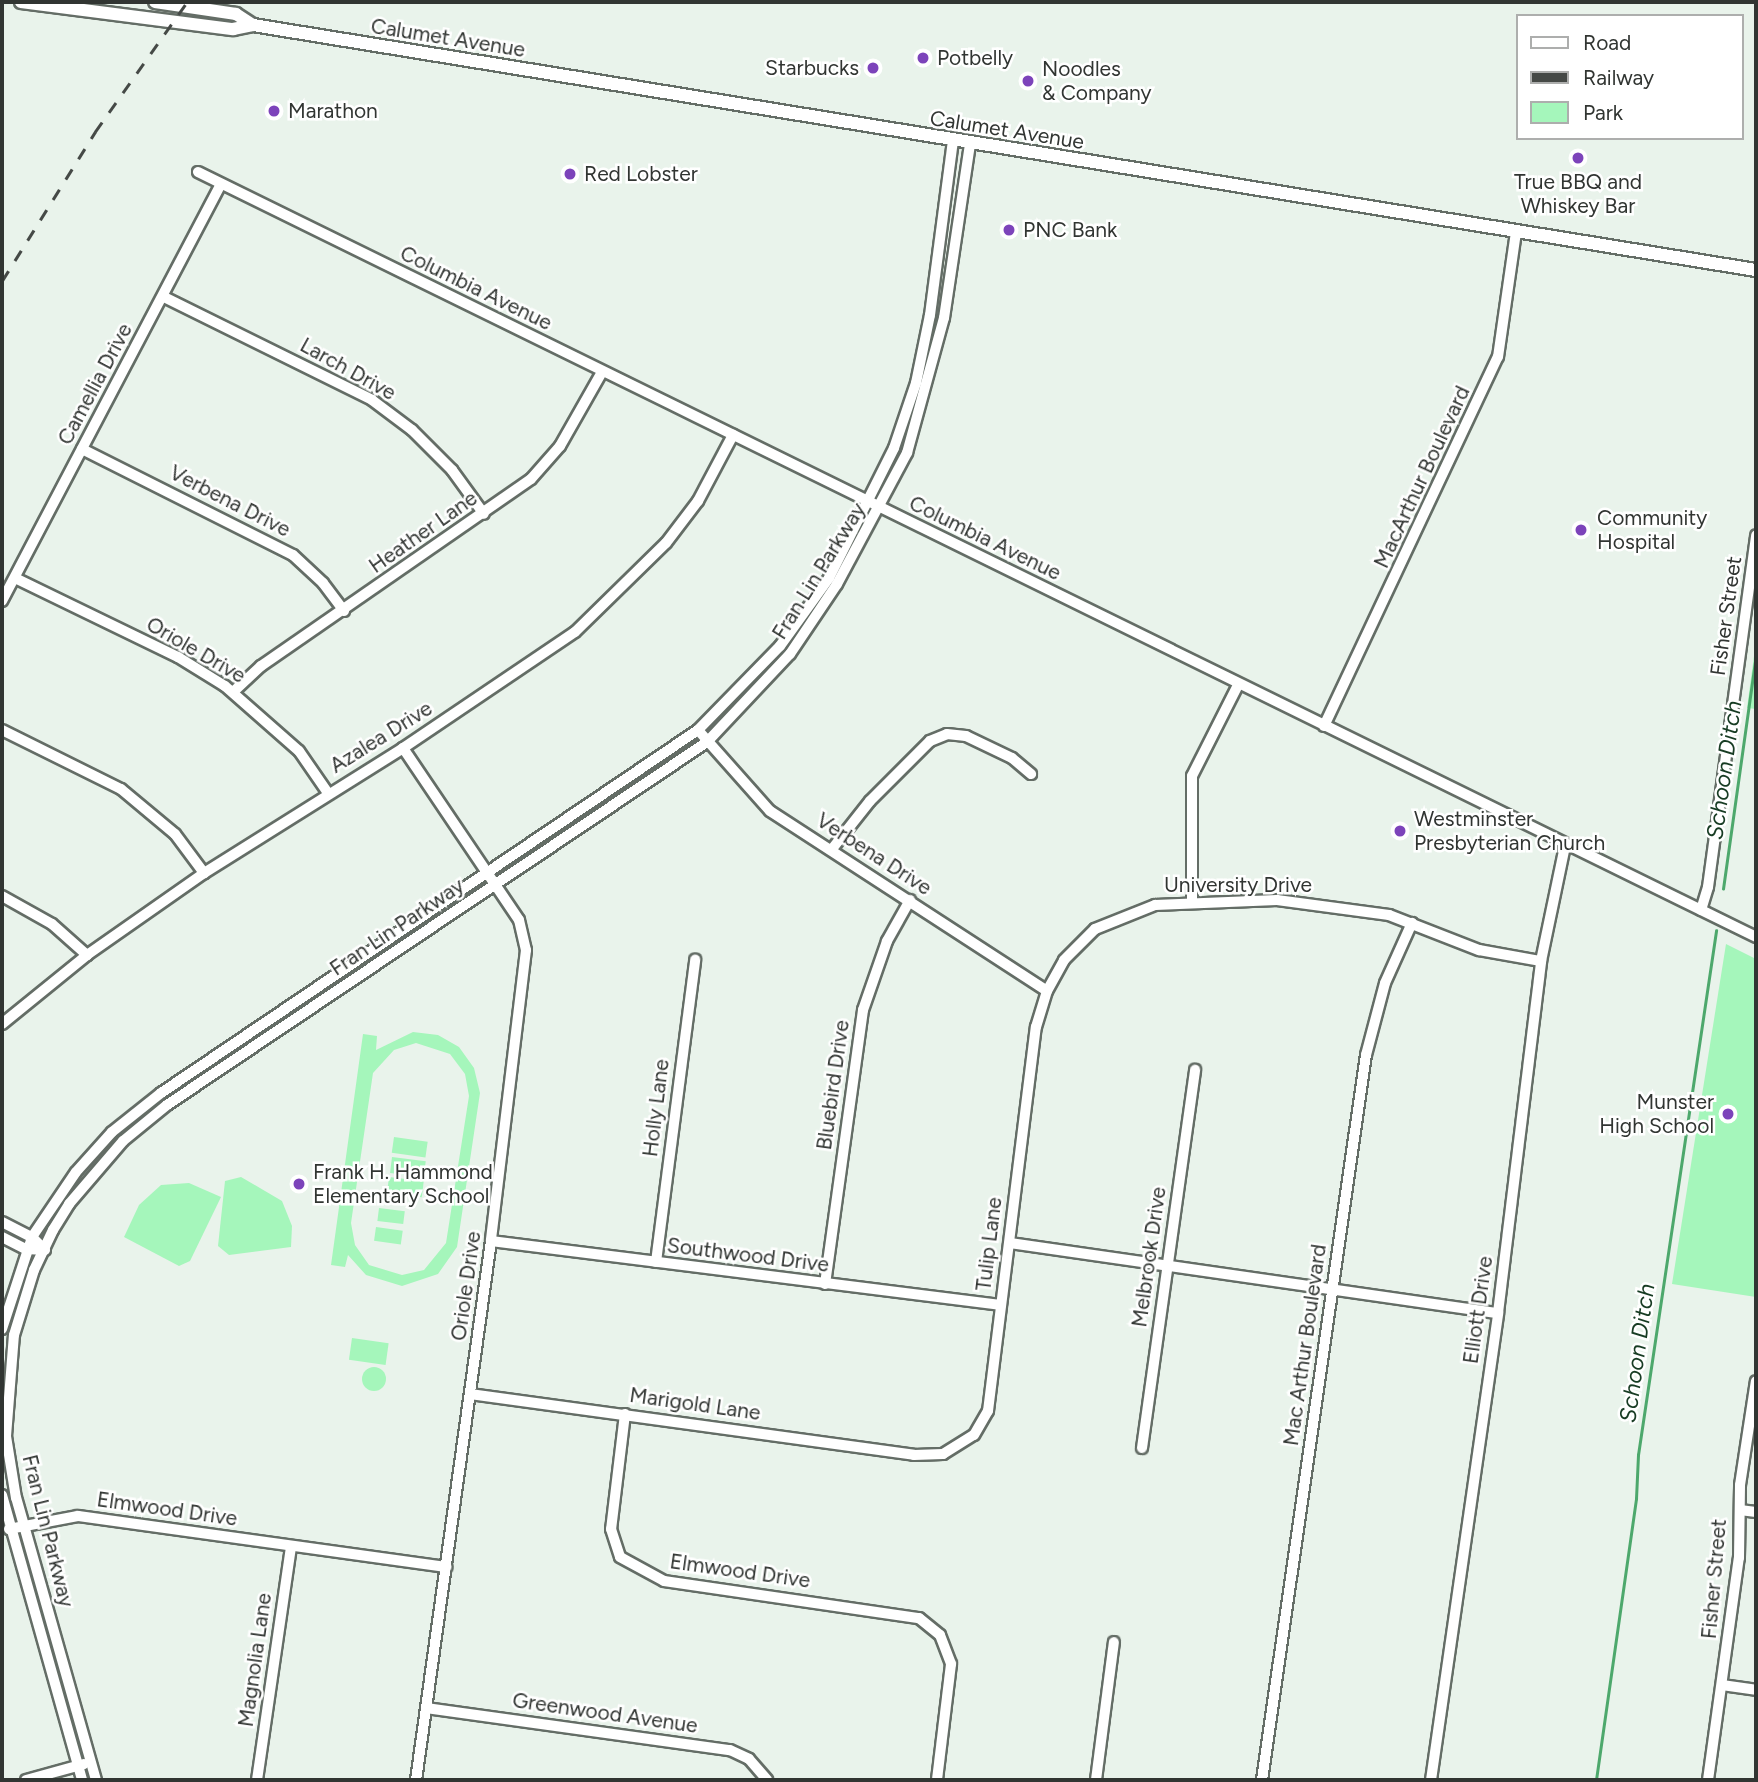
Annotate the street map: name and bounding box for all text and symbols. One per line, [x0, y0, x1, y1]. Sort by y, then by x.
street label: Calumet Avenue [369, 13, 527, 63]
legend [1516, 14, 1744, 140]
text: Road [1583, 30, 1631, 55]
place label: Potbelly [937, 45, 1013, 71]
marker: Potbelly [915, 50, 931, 66]
place label: Starbucks [765, 55, 859, 81]
place label: Noodles & Company [1042, 56, 1152, 106]
marker: Starbucks [865, 60, 881, 76]
text: Railway [1583, 65, 1654, 90]
marker: Noodles & Company [1020, 73, 1036, 89]
place label: Marathon [288, 98, 378, 124]
text: Park [1583, 100, 1623, 125]
marker: Marathon [266, 103, 282, 119]
street label: Calumet Avenue [928, 105, 1086, 155]
marker: True BBQ and Whiskey Bar [1570, 150, 1586, 166]
place label: Red Lobster [584, 161, 698, 187]
marker: Red Lobster [562, 166, 578, 182]
place label: True BBQ and Whiskey Bar [1514, 169, 1642, 219]
place label: PNC Bank [1023, 217, 1117, 243]
marker: PNC Bank [1001, 222, 1017, 238]
street label: Columbia Avenue [396, 240, 556, 336]
street label: Camellia Drive [52, 319, 138, 449]
street label: Larch Drive [296, 332, 400, 406]
street label: MacArthur Boulevard [1369, 382, 1475, 572]
street label: Verbena Drive [165, 460, 295, 542]
street label: Heather Lane [364, 485, 482, 579]
street label: Columbia Avenue [905, 490, 1065, 586]
street label: Fran Lin Parkway [767, 498, 871, 644]
place label: Community Hospital [1597, 505, 1707, 555]
marker: Community Hospital [1571, 520, 1591, 540]
street label: Fisher Street [1705, 555, 1747, 677]
street label: Oriole Drive [142, 612, 250, 688]
street label: Azalea Drive [325, 696, 437, 778]
water label: Schoon Ditch [1701, 699, 1747, 841]
place label: Westminster Presbyterian Church [1414, 806, 1605, 856]
street label: Verbena Drive [812, 807, 936, 901]
marker: Westminster Presbyterian Church [1392, 823, 1408, 839]
street label: University Drive [1164, 872, 1312, 898]
street label: Fran Lin Parkway [325, 873, 469, 981]
street label: Bluebird Drive [811, 1018, 855, 1152]
street label: Holly Lane [638, 1058, 674, 1158]
place label: Munster High School [1599, 1089, 1714, 1139]
marker: Munster High School [1720, 1106, 1736, 1122]
place label: Frank H. Hammond Elementary School [313, 1159, 493, 1209]
marker: Frank H. Hammond Elementary School [291, 1176, 307, 1192]
street label: Melbrook Drive [1127, 1185, 1171, 1329]
street label: Tulip Lane [971, 1196, 1007, 1292]
street label: Oriole Drive [446, 1230, 486, 1342]
street label: Southwood Drive [666, 1233, 830, 1277]
street label: Mac Arthur Boulevard [1278, 1243, 1332, 1447]
street label: Elliott Drive [1458, 1255, 1498, 1365]
water label: Schoon Ditch [1614, 1282, 1660, 1424]
street label: Marigold Lane [628, 1382, 762, 1426]
street label: Fran Lin Parkway [17, 1452, 79, 1610]
street label: Elmwood Drive [95, 1487, 239, 1531]
street label: Fisher Street [1696, 1518, 1732, 1640]
street label: Elmwood Drive [668, 1549, 812, 1593]
street label: Magnolia Lane [233, 1591, 277, 1729]
street label: Greenwood Avenue [511, 1688, 699, 1738]

